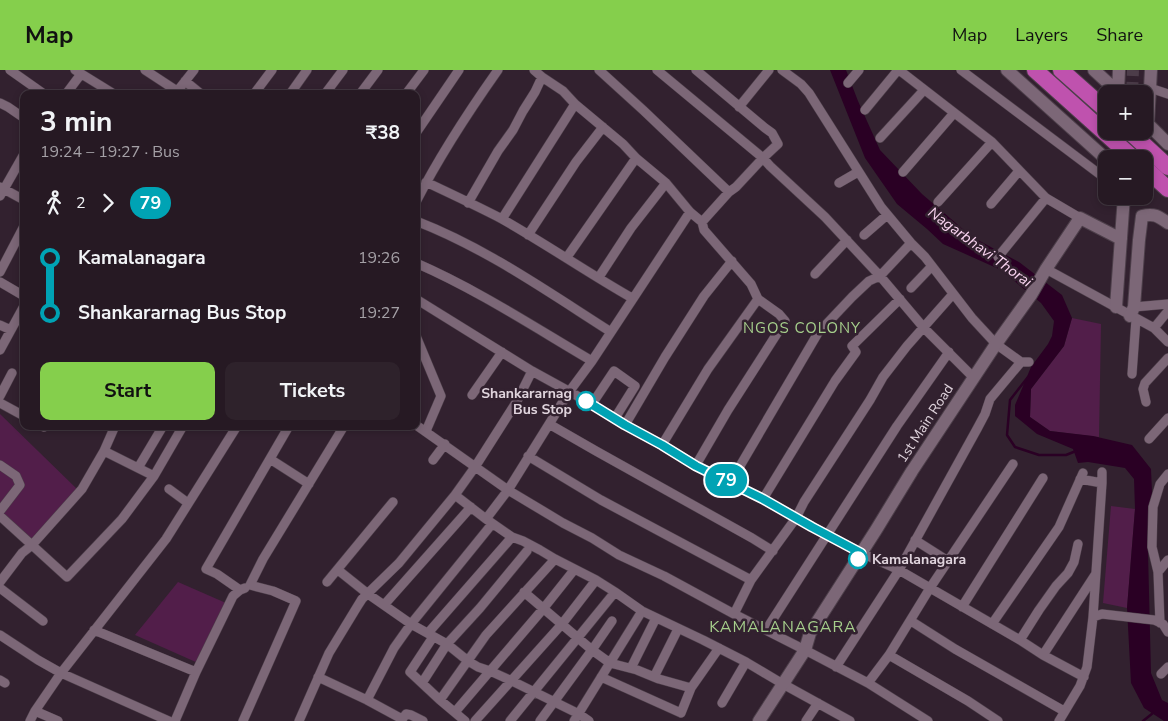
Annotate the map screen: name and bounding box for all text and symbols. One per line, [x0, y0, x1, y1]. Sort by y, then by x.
text: Map [25, 19, 73, 51]
text: Map [952, 23, 987, 47]
text: Layers [1015, 23, 1068, 47]
text: Share [1096, 23, 1143, 47]
map controls [1098, 85, 1153, 205]
button: + [1098, 85, 1153, 140]
text: 3 min [40, 103, 112, 141]
text: ₹38 [366, 120, 400, 146]
text: 19:24 – 19:27 · Bus [40, 141, 180, 163]
button: − [1098, 150, 1153, 205]
icon: walk [40, 189, 68, 217]
icon: forward [94, 189, 122, 217]
text: 79 [140, 191, 161, 215]
text: 2 [76, 192, 86, 214]
water label: Nagarbhavi Thorai [924, 202, 1036, 292]
text: Kamalanagara [78, 245, 206, 271]
text: 19:26 [358, 247, 400, 269]
text: Shankararnag Bus Stop [78, 300, 286, 326]
text: 19:27 [358, 302, 400, 324]
district label: NGOS COLONY [743, 318, 861, 338]
button: Start [40, 362, 215, 420]
button: Tickets [225, 362, 400, 420]
street label: 1st Main Road [893, 380, 958, 466]
place label: Shankararnag Bus Stop [481, 384, 572, 419]
marker: Shankararnag Bus Stop [576, 391, 596, 411]
line badge: 79 [704, 464, 748, 496]
text: 79 [715, 468, 737, 492]
marker: Kamalanagara [848, 549, 868, 569]
place label: Kamalanagara [872, 550, 966, 569]
district label: KAMALANAGARA [709, 616, 857, 638]

